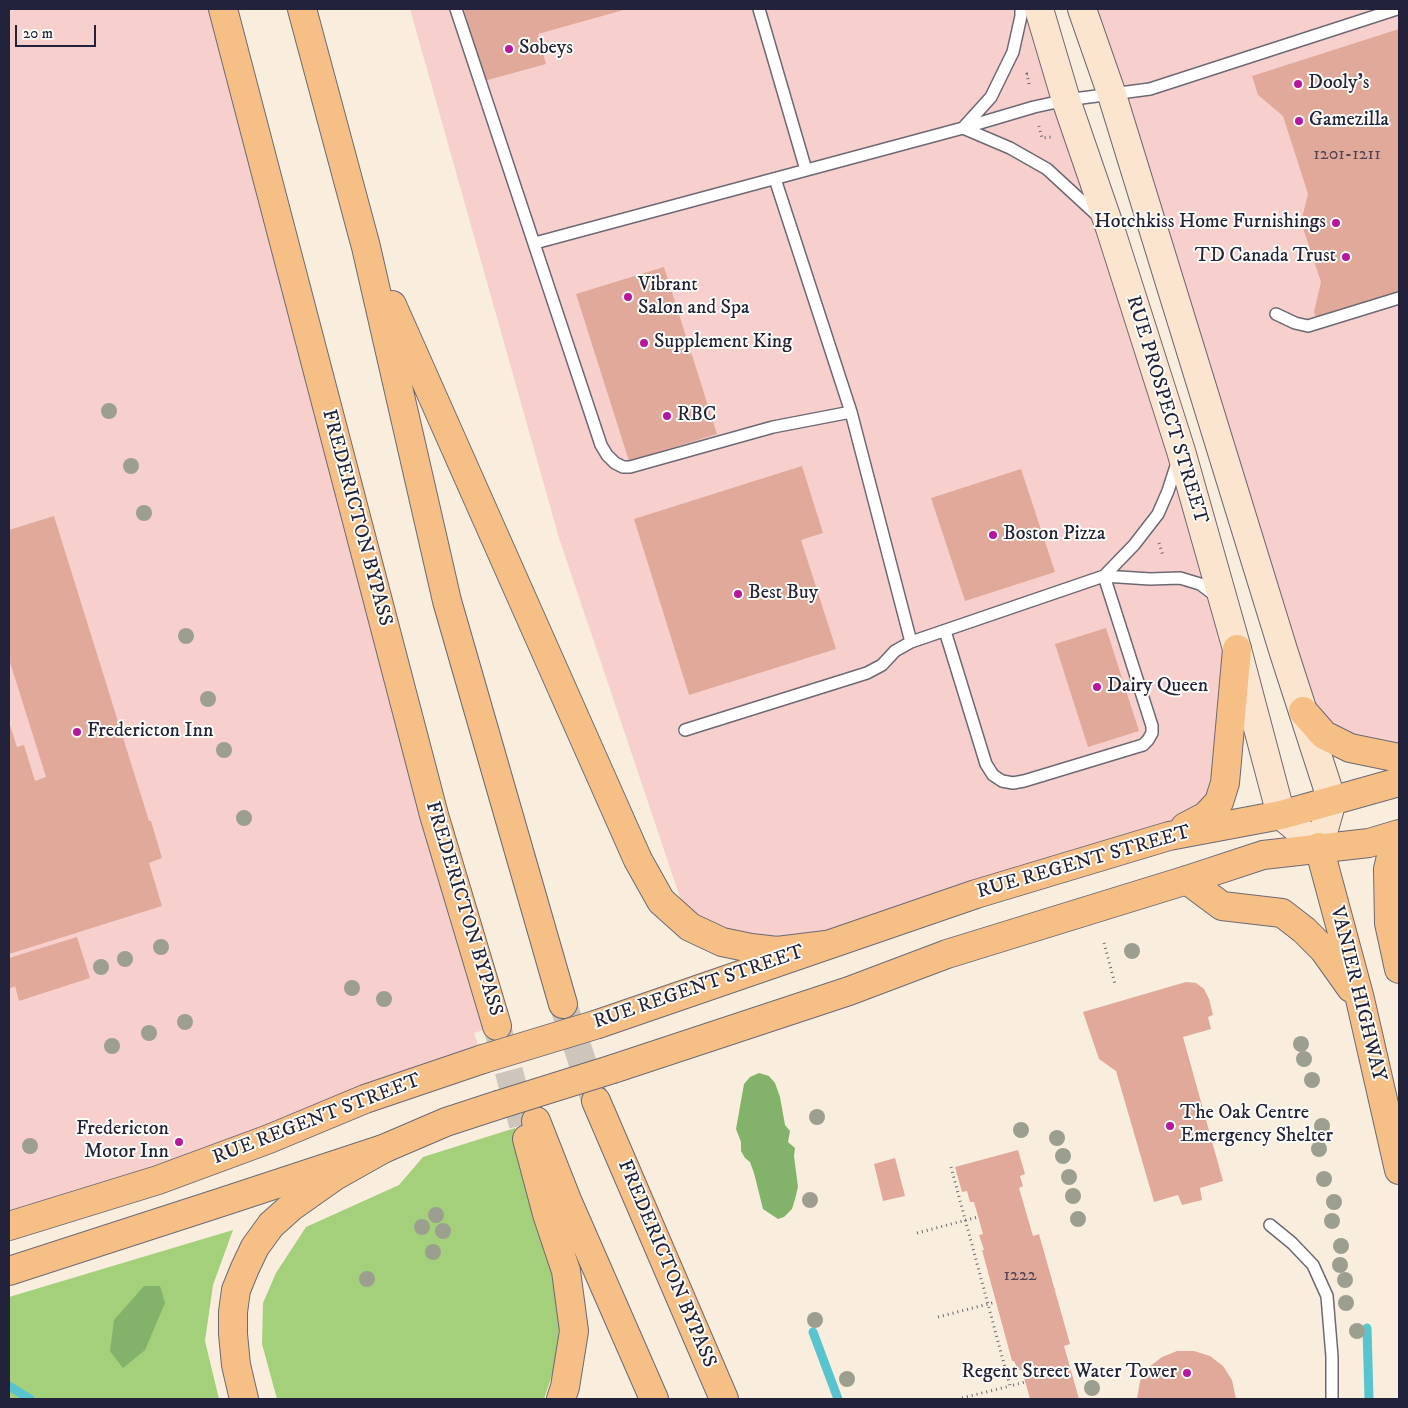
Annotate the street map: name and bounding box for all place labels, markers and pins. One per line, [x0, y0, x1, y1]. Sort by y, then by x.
place label: Sobeys [519, 37, 573, 61]
marker: Sobeys [503, 43, 515, 55]
place label: Dooly's [1308, 72, 1369, 96]
marker: Dooly's [1292, 78, 1304, 90]
place label: Gamezilla [1309, 109, 1389, 133]
marker: Gamezilla [1293, 115, 1305, 127]
place label: Hotchkiss Home Furnishings [1094, 211, 1326, 235]
marker: Hotchkiss Home Furnishings [1330, 217, 1342, 229]
place label: TD Canada Trust [1195, 245, 1336, 269]
marker: TD Canada Trust [1340, 251, 1352, 263]
place label: Vibrant Salon and Spa [638, 274, 750, 321]
marker: Vibrant Salon and Spa [622, 291, 634, 303]
place label: Supplement King [654, 331, 792, 355]
marker: Supplement King [638, 337, 650, 349]
place label: RBC [677, 404, 716, 428]
marker: RBC [661, 410, 673, 422]
place label: Boston Pizza [1003, 523, 1106, 547]
marker: Boston Pizza [987, 529, 999, 541]
place label: Best Buy [748, 582, 818, 606]
marker: Best Buy [732, 588, 744, 600]
place label: Dairy Queen [1107, 675, 1208, 699]
marker: Dairy Queen [1091, 681, 1103, 693]
place label: Fredericton Inn [87, 720, 213, 744]
marker: Fredericton Inn [71, 726, 83, 738]
place label: The Oak Centre Emergency Shelter [1180, 1102, 1333, 1149]
place label: Fredericton Motor Inn [76, 1118, 169, 1165]
marker: The Oak Centre Emergency Shelter [1164, 1120, 1176, 1132]
marker: Fredericton Motor Inn [173, 1136, 185, 1148]
place label: Regent Street Water Tower [962, 1361, 1177, 1385]
marker: Regent Street Water Tower [1181, 1367, 1193, 1379]

